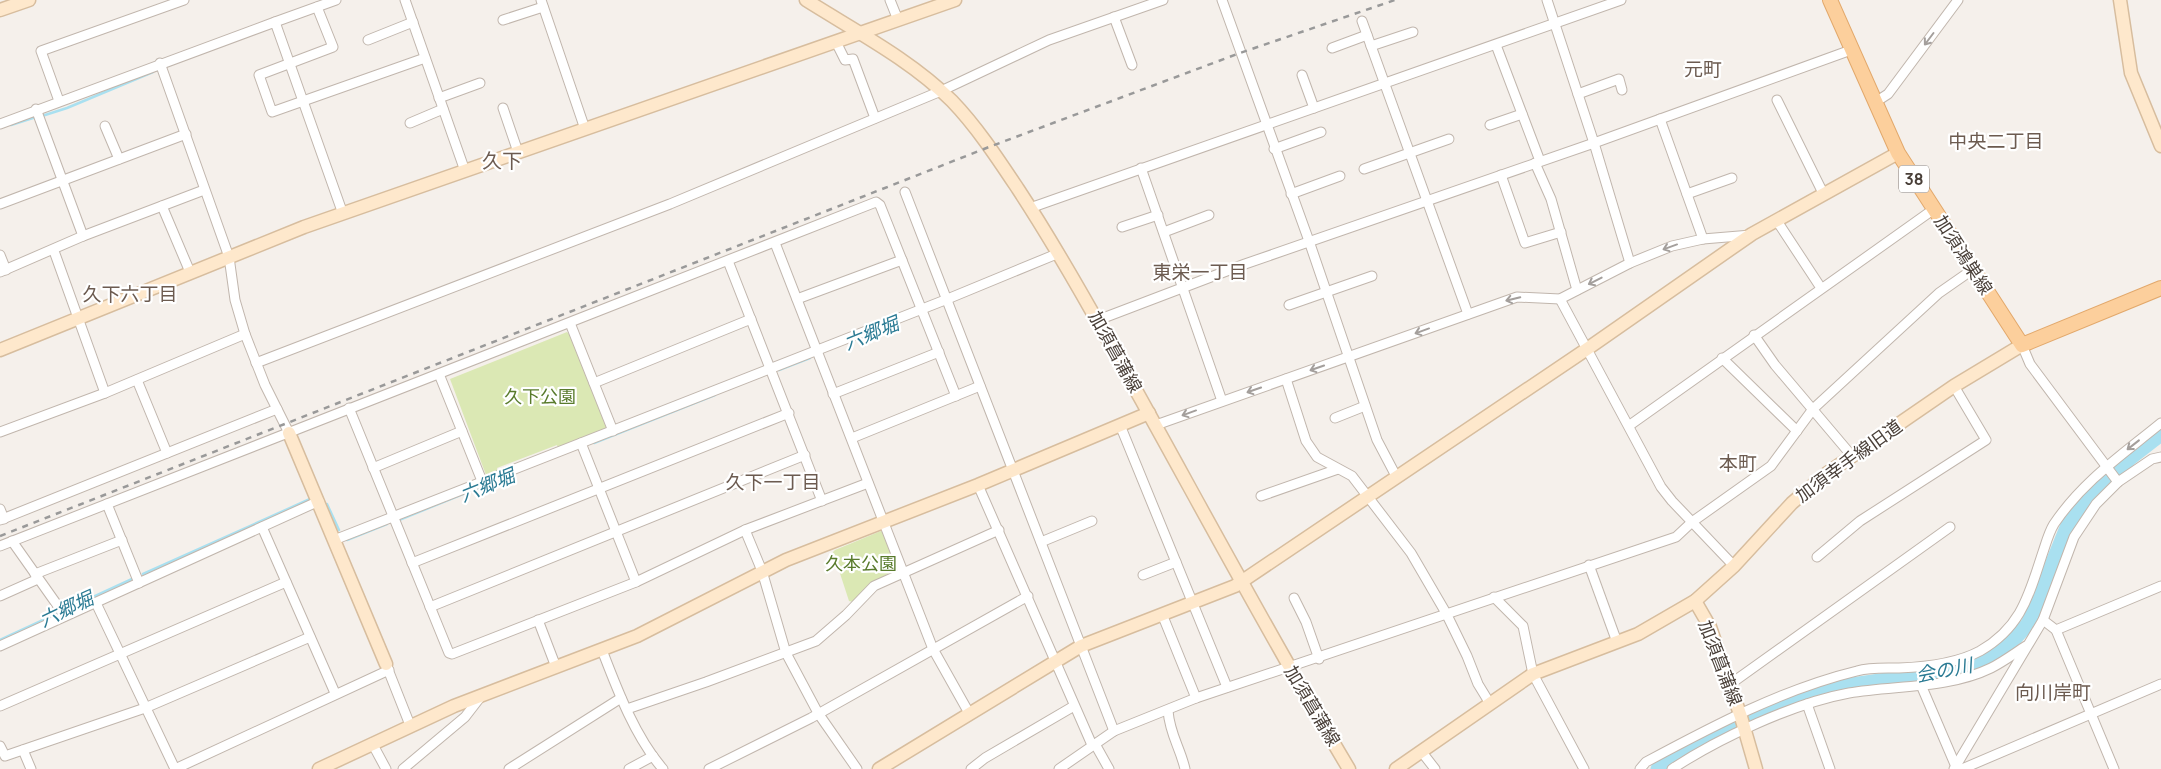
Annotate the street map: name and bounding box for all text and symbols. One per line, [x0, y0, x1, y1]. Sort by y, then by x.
one-way arrow [1924, 32, 1934, 46]
district label: 元町 [1684, 56, 1722, 82]
district label: 中央二丁目 [1948, 128, 2044, 154]
district label: 久下 [482, 147, 522, 174]
road number: 38 [1899, 165, 1929, 192]
street label: 加須鴻巣線 [1929, 210, 1998, 299]
one-way arrow [1663, 243, 1678, 252]
district label: 東栄一丁目 [1152, 259, 1248, 285]
one-way arrow [1588, 277, 1603, 286]
district label: 久下六丁目 [82, 281, 178, 307]
one-way arrow [1505, 295, 1521, 304]
street label: 加須菖蒲線 [1084, 306, 1148, 397]
water label: 六郷堀 [840, 309, 905, 356]
one-way arrow [1415, 327, 1431, 336]
one-way arrow [1309, 364, 1325, 374]
park label: 久下公園 [504, 384, 576, 408]
one-way arrow [1247, 386, 1262, 395]
one-way arrow [1182, 409, 1197, 418]
street label: 加須幸手線旧道 [1790, 413, 1906, 507]
one-way arrow [2127, 440, 2140, 451]
district label: 本町 [1719, 450, 1757, 476]
water label: 六郷堀 [456, 461, 521, 508]
district label: 久下一丁目 [725, 469, 821, 495]
park label: 久本公園 [825, 551, 897, 575]
water label: 六郷堀 [35, 584, 100, 633]
street label: 加須菖蒲線 [1694, 616, 1748, 709]
water label: 会の川 [1914, 651, 1976, 688]
street label: 加須菖蒲線 [1279, 661, 1346, 750]
district label: 向川岸町 [2015, 679, 2091, 705]

